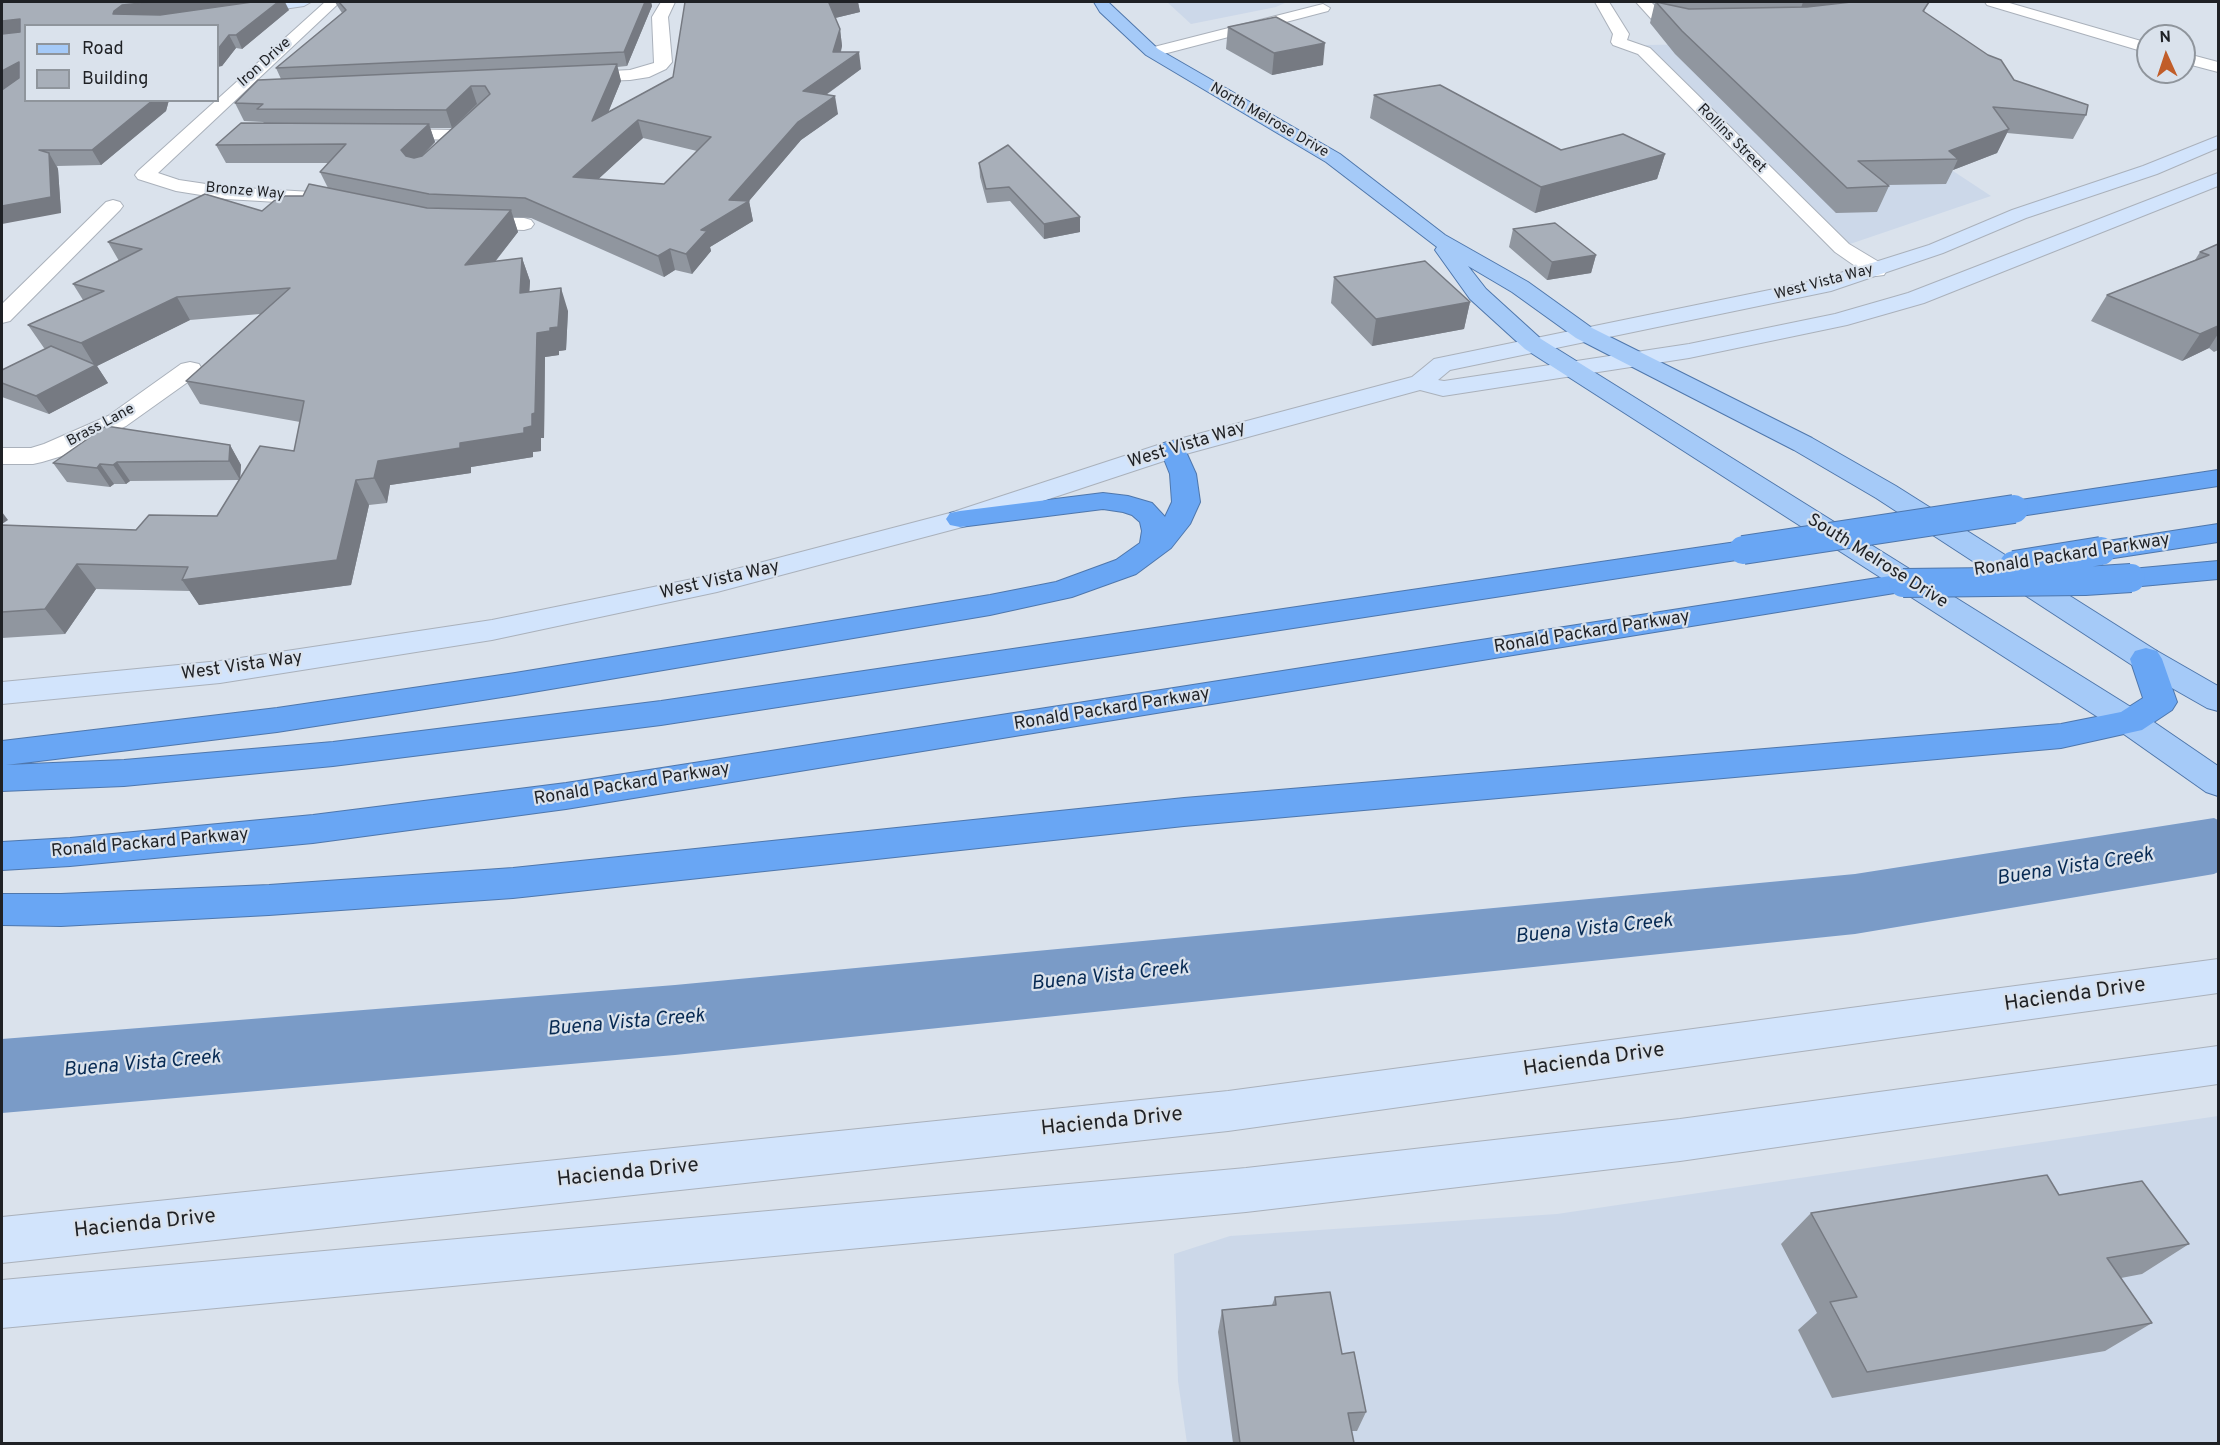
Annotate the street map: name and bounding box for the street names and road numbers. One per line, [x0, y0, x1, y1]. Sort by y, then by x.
street label: Iron Drive [235, 34, 295, 92]
street label: North Melrose Drive [1206, 80, 1332, 162]
street label: Rollins Street [1693, 101, 1769, 177]
street label: Bronze Way [205, 180, 285, 204]
street label: West Vista Way [1773, 261, 1875, 305]
street label: Brass Lane [64, 401, 138, 451]
street label: West Vista Way [1125, 418, 1249, 474]
street label: South Melrose Drive [1803, 510, 1951, 614]
street label: Ronald Packard Parkway [1972, 530, 2172, 582]
street label: West Vista Way [658, 557, 782, 605]
street label: Ronald Packard Parkway [1492, 607, 1692, 659]
street label: West Vista Way [180, 648, 304, 686]
street label: Ronald Packard Parkway [1012, 684, 1212, 736]
street label: Ronald Packard Parkway [532, 759, 732, 811]
street label: Ronald Packard Parkway [50, 825, 250, 863]
street label: Hacienda Drive [2003, 974, 2147, 1018]
street label: Hacienda Drive [1522, 1039, 1666, 1083]
street label: Hacienda Drive [1040, 1103, 1184, 1143]
street label: Hacienda Drive [556, 1154, 700, 1194]
street label: Hacienda Drive [73, 1205, 217, 1245]

